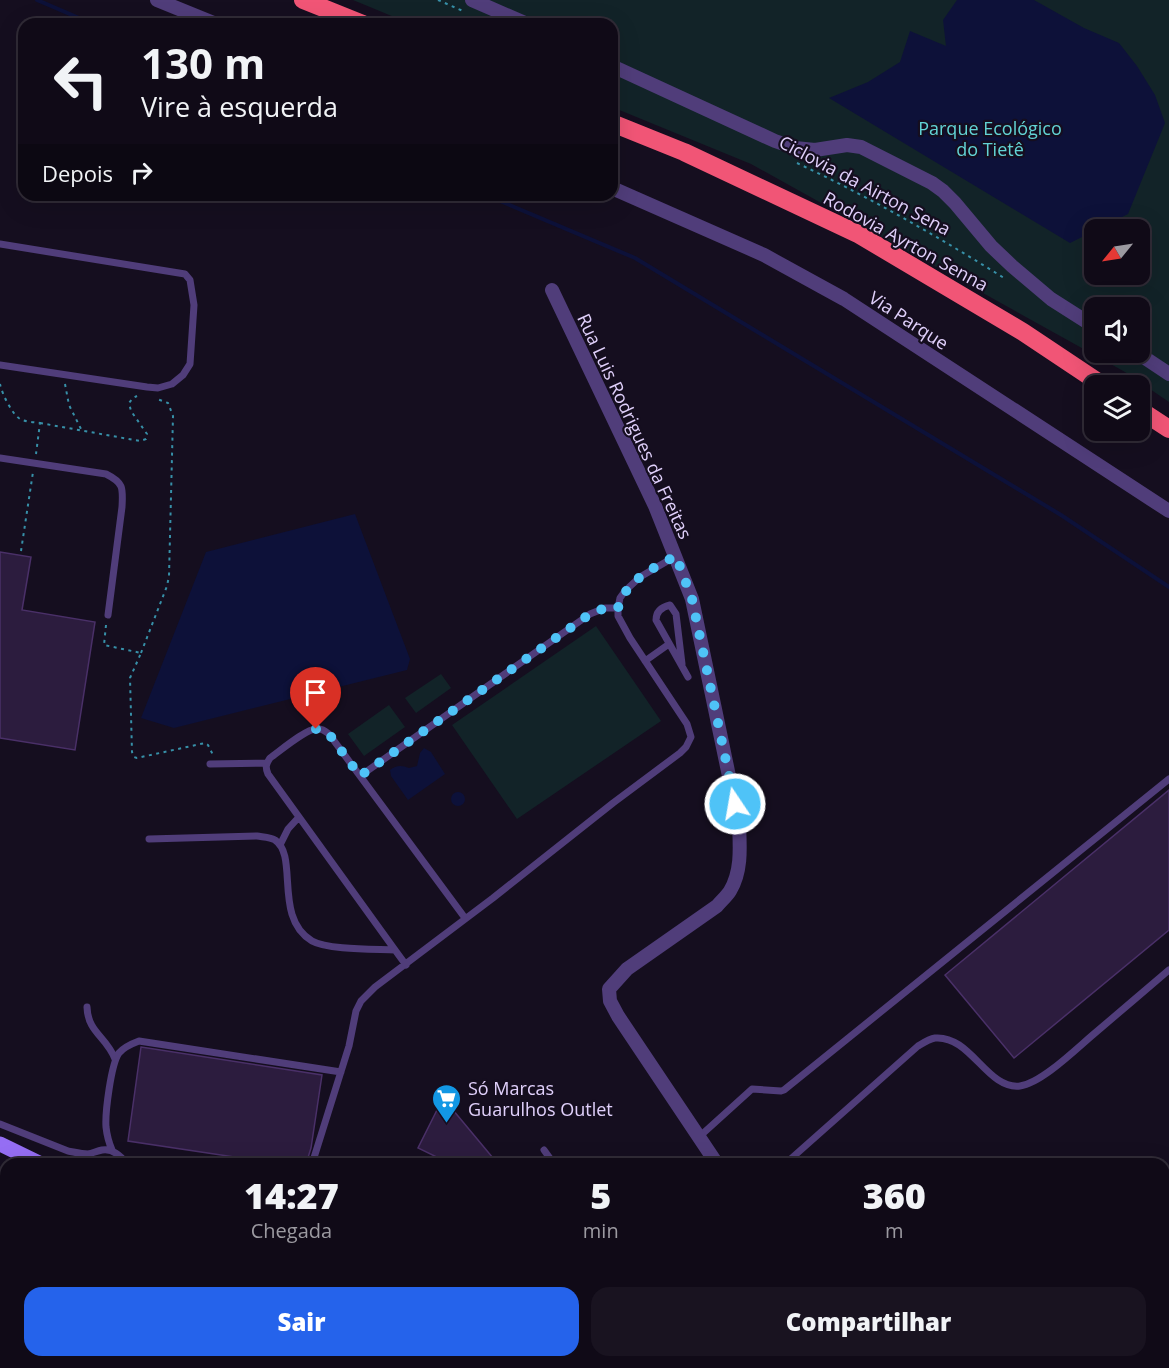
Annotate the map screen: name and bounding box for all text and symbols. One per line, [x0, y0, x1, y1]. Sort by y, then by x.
text: 130 m [141, 34, 265, 91]
icon: left [42, 42, 120, 120]
text: Vire à esquerda [141, 88, 338, 125]
park label: Parque Ecológico do Tietê [918, 116, 1062, 161]
street label: Ciclovia da Airton Sena [775, 130, 955, 240]
icon: right [125, 156, 158, 189]
text: Depois [42, 158, 113, 188]
street label: Rodovia Ayrton Senna [819, 186, 993, 296]
north arrow [1084, 219, 1150, 285]
map controls [1084, 219, 1150, 441]
street label: Via Parque [865, 285, 953, 355]
button: sound [1084, 297, 1150, 363]
street label: Rua Luis Rodrigues da Freitas [572, 309, 698, 543]
button: layers [1084, 375, 1150, 441]
pin [290, 667, 341, 729]
icon: arrive [299, 676, 332, 709]
position arrow [703, 772, 767, 836]
place label: Só Marcas Guarulhos Outlet [468, 1076, 613, 1121]
supermarket icon: Só Marcas Guarulhos Outlet [431, 1082, 463, 1124]
text: 14:27 [244, 1171, 339, 1220]
text: 5 [590, 1171, 611, 1220]
text: 360 [863, 1171, 926, 1220]
text: Chegada [251, 1217, 332, 1244]
text: min [583, 1217, 619, 1244]
text: m [885, 1217, 904, 1244]
button: Sair [24, 1287, 579, 1356]
button: Compartilhar [591, 1287, 1146, 1356]

